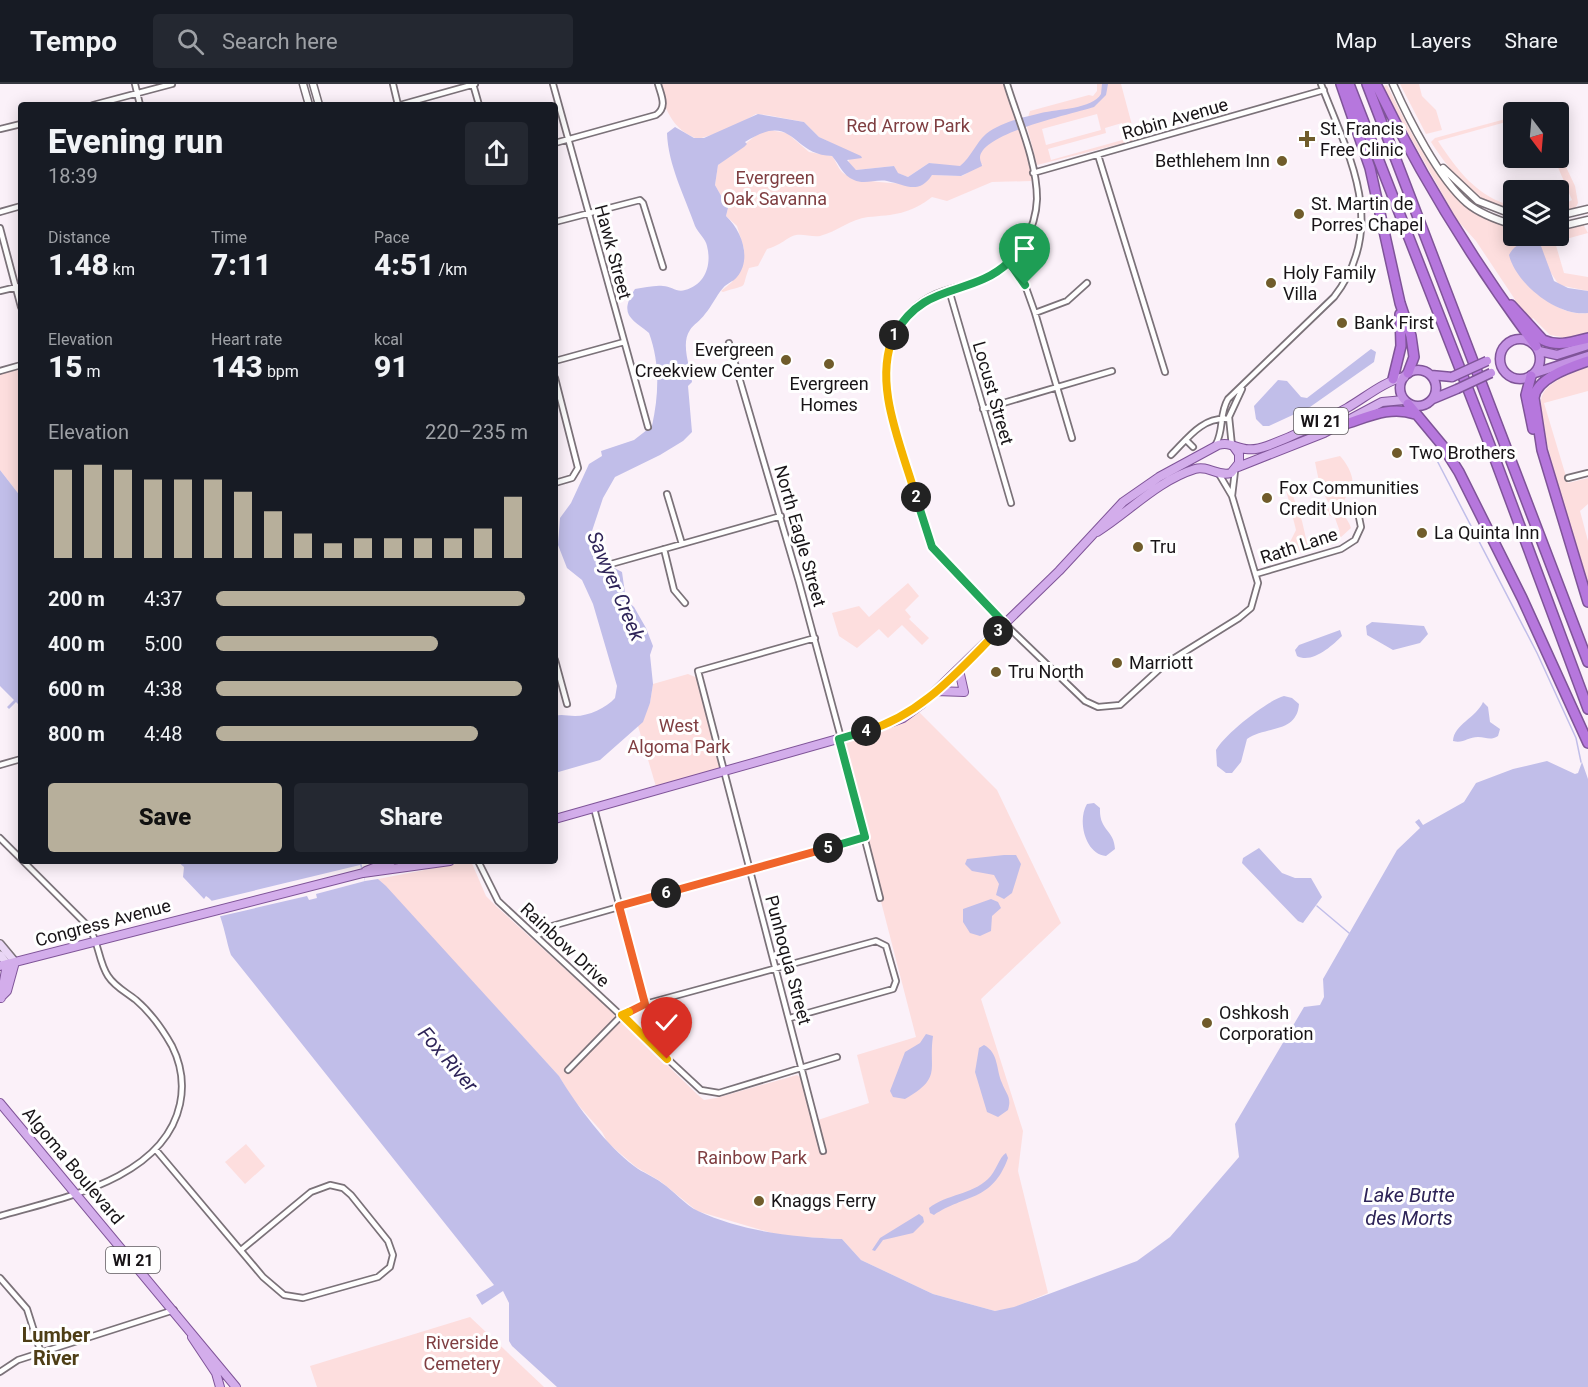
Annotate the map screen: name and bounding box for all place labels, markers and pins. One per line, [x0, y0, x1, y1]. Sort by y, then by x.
place label: St. Francis Free Clinic [1320, 118, 1404, 160]
marker: St. Francis Free Clinic [1298, 130, 1316, 148]
place label: Bethlehem Inn [1155, 150, 1270, 171]
marker: Bethlehem Inn [1275, 154, 1289, 168]
place label: St. Martin de Porres Chapel [1311, 193, 1423, 235]
marker: St. Martin de Porres Chapel [1292, 207, 1306, 221]
pin [999, 223, 1050, 285]
place label: Holy Family Villa [1283, 262, 1376, 304]
marker: Holy Family Villa [1264, 276, 1278, 290]
place label: Bank First [1354, 312, 1434, 333]
marker: Bank First [1335, 316, 1349, 330]
pin: 1 [879, 320, 909, 350]
place label: Evergreen Creekview Center [635, 339, 774, 381]
marker: Evergreen Creekview Center [779, 353, 793, 367]
marker: Evergreen Homes [822, 357, 836, 371]
place label: Evergreen Homes [789, 373, 869, 415]
place label: Two Brothers [1409, 442, 1516, 463]
marker: Two Brothers [1390, 446, 1404, 460]
place label: Fox Communities Credit Union [1279, 477, 1419, 519]
pin: 2 [901, 482, 931, 512]
marker: Fox Communities Credit Union [1260, 491, 1274, 505]
place label: La Quinta Inn [1434, 522, 1540, 543]
marker: La Quinta Inn [1415, 526, 1429, 540]
place label: Tru [1150, 536, 1176, 557]
marker: Tru [1131, 540, 1145, 554]
pin: 3 [983, 616, 1013, 646]
place label: Marriott [1129, 652, 1193, 673]
marker: Marriott [1110, 656, 1124, 670]
place label: Tru North [1008, 661, 1084, 682]
marker: Tru North [989, 665, 1003, 679]
pin: 4 [851, 716, 881, 746]
pin: 5 [813, 833, 843, 863]
pin: 6 [651, 878, 681, 908]
pin [641, 997, 692, 1059]
place label: Oshkosh Corporation [1219, 1002, 1313, 1044]
marker: Oshkosh Corporation [1200, 1016, 1214, 1030]
place label: Knaggs Ferry [771, 1190, 876, 1211]
marker: Knaggs Ferry [752, 1194, 766, 1208]

